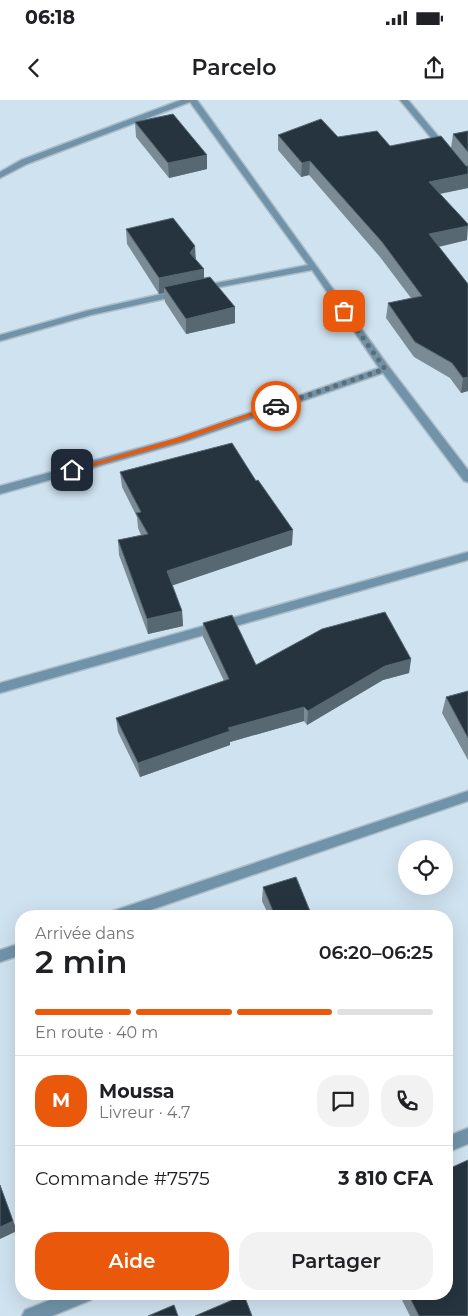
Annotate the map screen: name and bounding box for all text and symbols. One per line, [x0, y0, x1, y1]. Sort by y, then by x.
text: 06:18 [25, 6, 75, 29]
icon: back [20, 54, 48, 82]
text: Parcelo [192, 54, 276, 81]
icon: share [420, 54, 448, 82]
pin [323, 290, 365, 332]
icon: bag [330, 297, 358, 325]
courier [251, 381, 301, 431]
icon: car [262, 392, 290, 420]
pin [51, 449, 93, 491]
icon: home [58, 456, 86, 484]
map controls [398, 840, 453, 895]
button: locate [398, 840, 453, 895]
text: Arrivée dans [35, 924, 134, 943]
text: 06:20–06:25 [319, 941, 433, 964]
text: 2 min [35, 942, 127, 981]
text: En route · 40 m [35, 1023, 158, 1042]
button: chat [317, 1075, 369, 1127]
button: phone [381, 1075, 433, 1127]
text: Moussa [99, 1080, 175, 1103]
text: M [52, 1089, 70, 1112]
text: Livreur · 4.7 [99, 1103, 190, 1122]
text: Commande #7575 [35, 1167, 210, 1190]
text: 3 810 CFA [338, 1167, 433, 1190]
button: Aide [35, 1232, 229, 1290]
button: Partager [239, 1232, 433, 1290]

